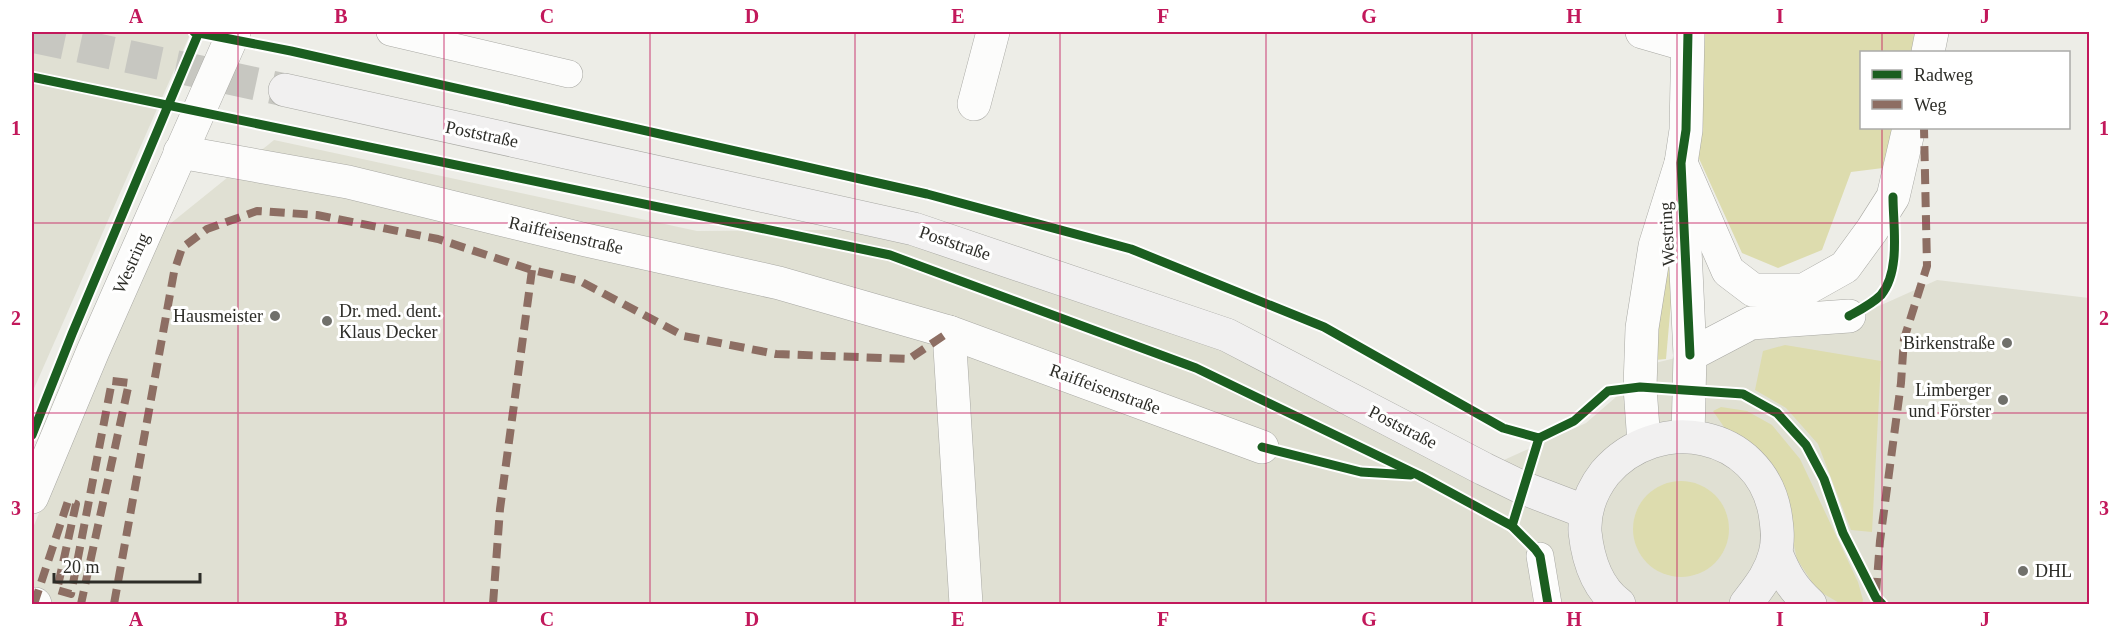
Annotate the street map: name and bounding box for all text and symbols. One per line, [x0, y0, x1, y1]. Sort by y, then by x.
text: A [129, 5, 144, 27]
text: B [334, 5, 348, 27]
text: C [540, 5, 554, 27]
text: D [745, 5, 759, 27]
text: E [951, 5, 965, 27]
text: F [1157, 5, 1169, 27]
text: G [1361, 5, 1377, 27]
text: H [1566, 5, 1582, 27]
text: I [1776, 5, 1784, 27]
text: J [1980, 5, 1990, 27]
legend [1860, 51, 2070, 129]
text: Radweg [1914, 65, 1973, 85]
text: Weg [1914, 95, 1947, 115]
text: 1 [11, 117, 21, 139]
street label: Poststraße [444, 117, 520, 151]
text: 1 [2099, 117, 2109, 139]
street label: Westring [1655, 201, 1679, 267]
street label: Raiffeisenstraße [507, 212, 625, 258]
street label: Poststraße [917, 221, 993, 265]
street label: Westring [109, 229, 153, 297]
place label: Dr. med. dent. Klaus Decker [339, 301, 441, 342]
place label: Hausmeister [173, 306, 263, 326]
text: 2 [11, 307, 21, 329]
text: 2 [2099, 307, 2109, 329]
marker: Hausmeister [268, 309, 282, 323]
marker: Dr. med. dent. Klaus Decker [320, 314, 334, 328]
place label: Birkenstraße [1903, 333, 1995, 353]
marker: Birkenstraße [2000, 336, 2014, 350]
street label: Raiffeisenstraße [1047, 360, 1163, 418]
place label: Limberger und Förster [1909, 380, 1991, 421]
marker: Limberger und Förster [1996, 393, 2010, 407]
street label: Poststraße [1365, 401, 1441, 453]
text: 3 [11, 497, 21, 519]
text: 3 [2099, 497, 2109, 519]
scale bar [54, 546, 200, 584]
text: 20 m [63, 557, 100, 577]
place label: DHL [2035, 561, 2072, 581]
marker: DHL [2016, 564, 2030, 578]
text: A [129, 608, 144, 630]
text: B [334, 608, 348, 630]
text: C [540, 608, 554, 630]
text: D [745, 608, 759, 630]
text: E [951, 608, 965, 630]
text: F [1157, 608, 1169, 630]
text: G [1361, 608, 1377, 630]
text: H [1566, 608, 1582, 630]
text: I [1776, 608, 1784, 630]
text: J [1980, 608, 1990, 630]

